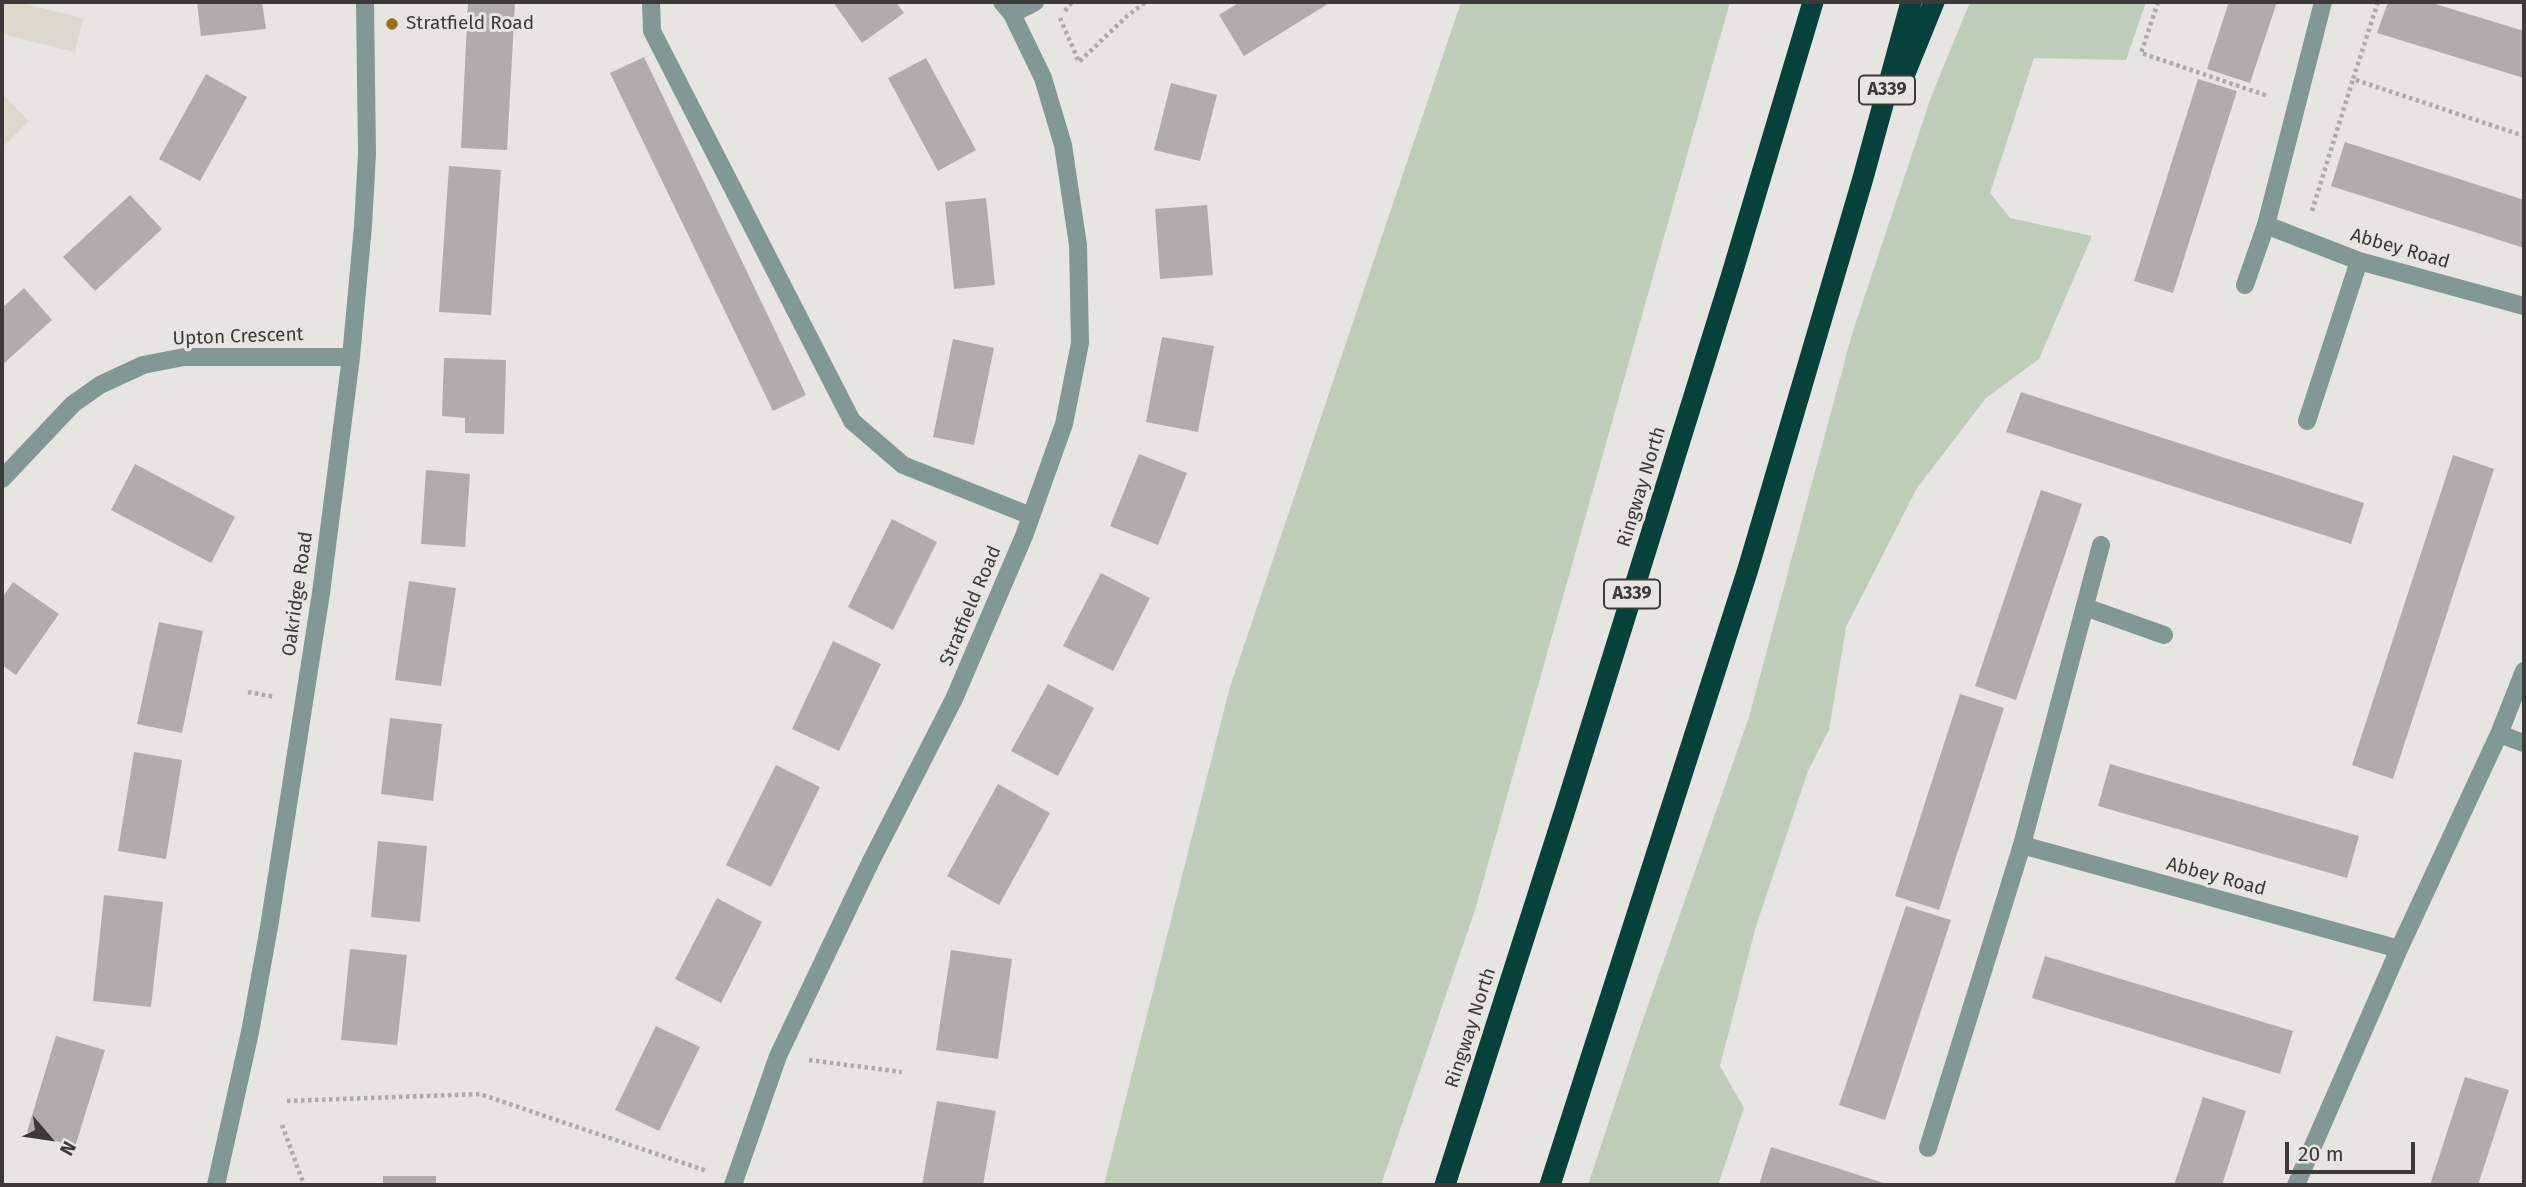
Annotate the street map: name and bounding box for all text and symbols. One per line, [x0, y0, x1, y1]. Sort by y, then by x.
place label: Stratfield Road [406, 13, 534, 35]
marker: Stratfield Road [384, 16, 400, 32]
road number: A339 [1859, 76, 1915, 104]
street label: Abbey Road [2348, 224, 2452, 274]
street label: Upton Crescent [172, 323, 304, 351]
street label: Ringway North [1613, 424, 1671, 550]
street label: Oakridge Road [278, 530, 318, 658]
street label: Stratfield Road [935, 543, 1007, 669]
road number: A339 [1604, 580, 1660, 608]
street label: Abbey Road [2164, 853, 2268, 901]
street label: Ringway North [1441, 965, 1501, 1091]
north arrow [14, 1103, 84, 1173]
scale bar [2288, 1128, 2418, 1172]
text: N [55, 1137, 81, 1160]
text: 20 m [2298, 1141, 2344, 1167]

